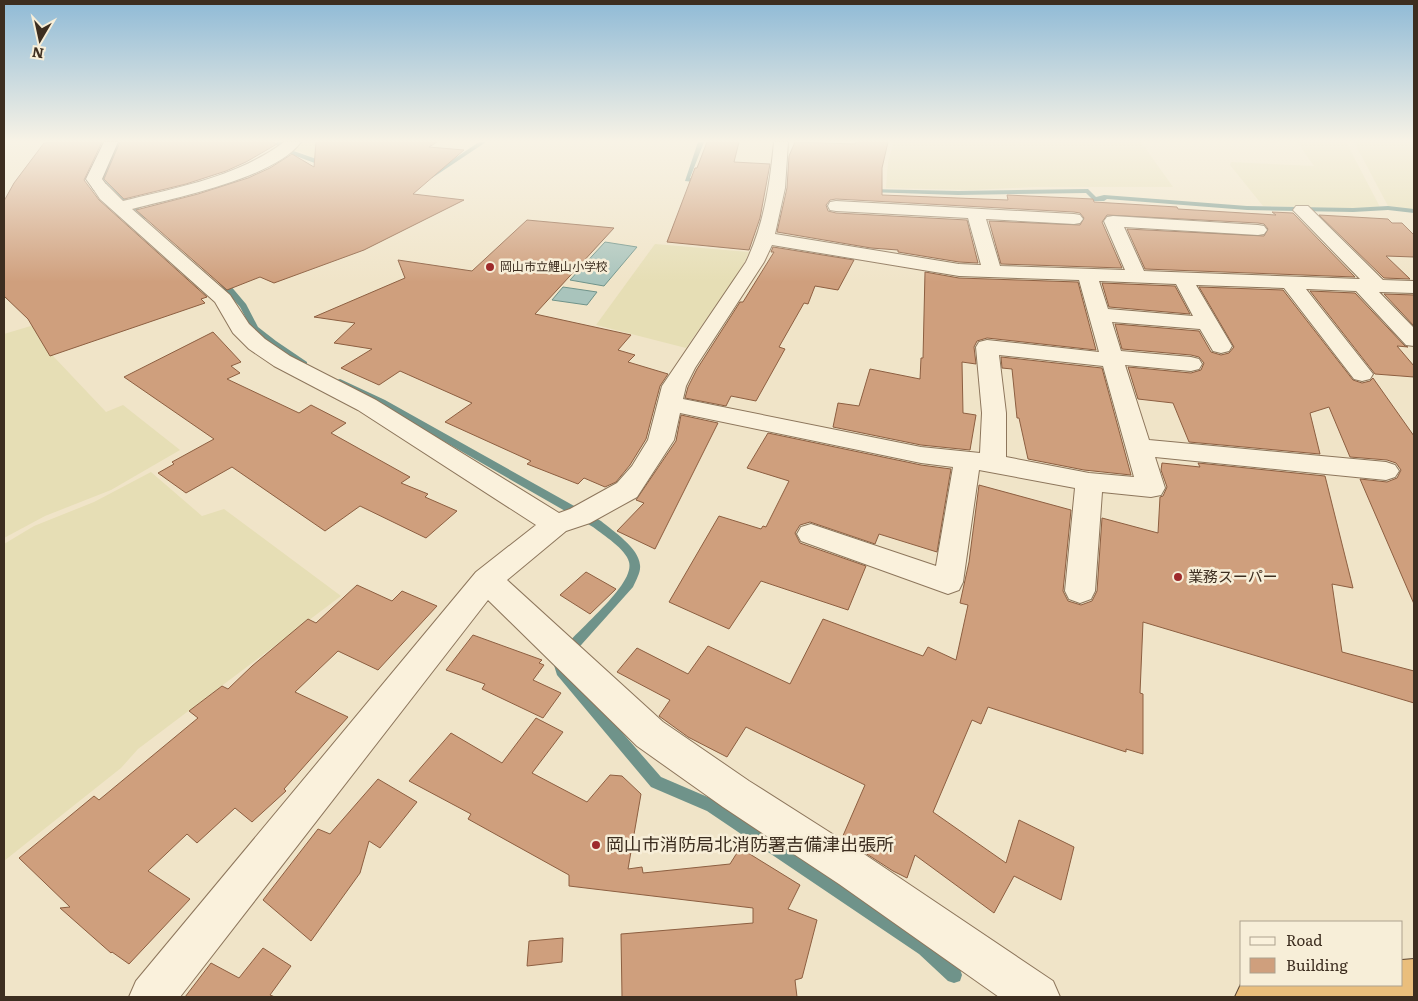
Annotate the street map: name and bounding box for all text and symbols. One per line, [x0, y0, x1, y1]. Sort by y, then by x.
north arrow [15, 15, 65, 65]
text: N [30, 43, 45, 65]
place label: 岡山市立鯉山小学校 [500, 257, 608, 275]
marker: 岡山市立鯉山小学校 [484, 261, 496, 273]
place label: 業務スーパー [1188, 564, 1278, 587]
marker: 業務スーパー [1172, 571, 1184, 583]
place label: 岡山市消防局北消防署吉備津出張所 [606, 830, 894, 857]
marker: 岡山市消防局北消防署吉備津出張所 [590, 839, 602, 851]
legend [1240, 921, 1403, 986]
text: Road [1286, 928, 1322, 951]
text: Building [1286, 953, 1348, 976]

